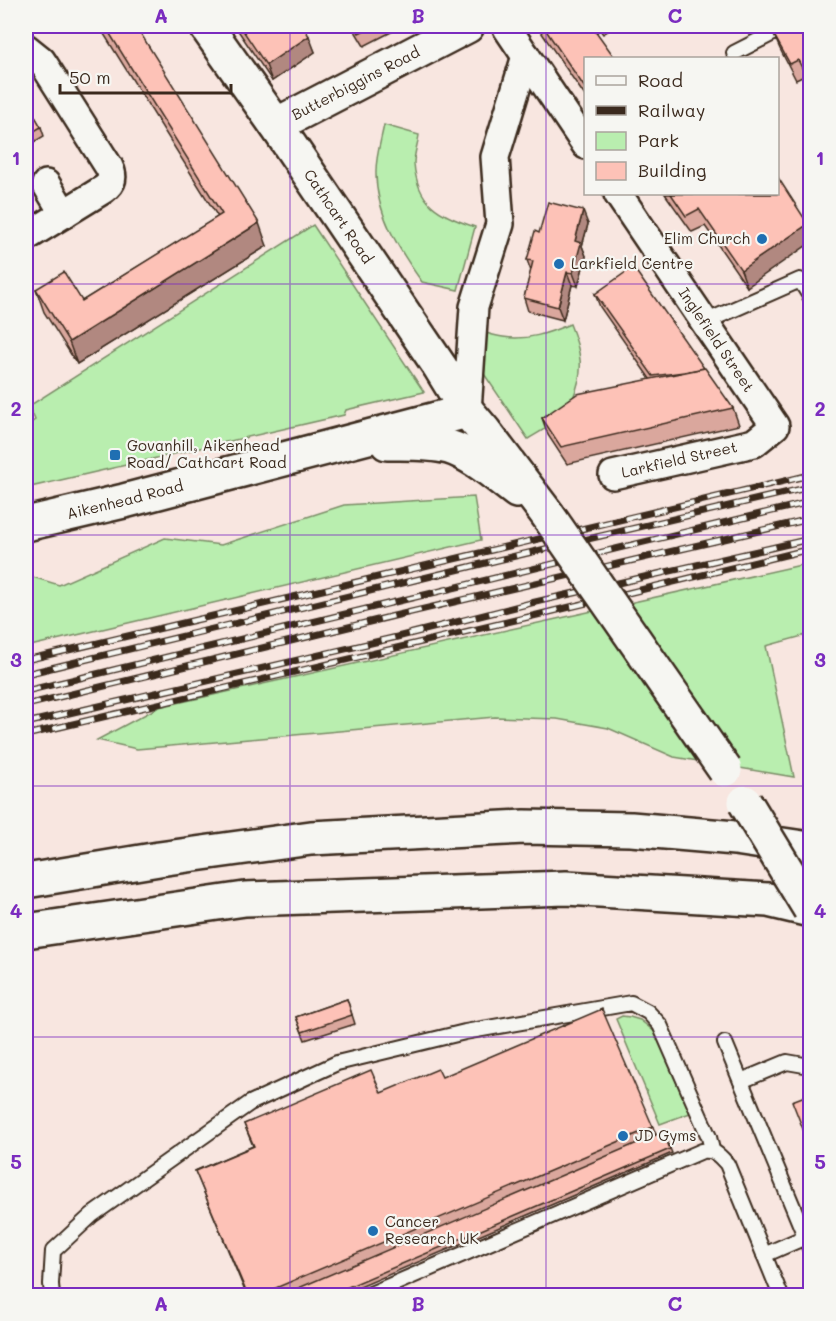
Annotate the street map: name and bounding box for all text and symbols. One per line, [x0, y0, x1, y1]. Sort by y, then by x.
text: A [154, 2, 168, 28]
text: B [411, 2, 425, 28]
text: C [668, 2, 683, 28]
street label: Butterbiggins Road [288, 41, 423, 124]
scale bar [60, 57, 231, 95]
legend [584, 57, 779, 195]
text: 50 m [69, 65, 111, 89]
text: Road [638, 68, 683, 92]
text: Railway [638, 98, 705, 122]
text: Park [638, 128, 679, 152]
text: 1 [12, 144, 20, 170]
text: 1 [816, 144, 824, 170]
text: Building [638, 158, 706, 182]
street label: Cathcart Road [300, 165, 378, 267]
place label: Elim Church [664, 228, 750, 248]
marker: Elim Church [755, 232, 769, 246]
place label: Larkfield Centre [571, 253, 693, 273]
marker: Larkfield Centre [552, 257, 566, 271]
street label: Inglefield Street [674, 283, 759, 396]
text: 2 [10, 395, 22, 421]
text: 2 [814, 395, 826, 421]
place label: Govanhill, Aikenhead Road/ Cathcart Road [127, 435, 287, 472]
street label: Larkfield Street [619, 436, 739, 482]
marker: Govanhill, Aikenhead Road/ Cathcart Road [108, 448, 122, 462]
street label: Aikenhead Road [65, 475, 185, 523]
text: 3 [10, 646, 22, 672]
text: 3 [814, 646, 826, 672]
text: 4 [10, 897, 23, 923]
text: 4 [814, 897, 827, 923]
place label: JD Gyms [635, 1125, 697, 1145]
marker: JD Gyms [616, 1129, 630, 1143]
text: 5 [10, 1148, 22, 1174]
text: 5 [814, 1148, 826, 1174]
place label: Cancer Research UK [385, 1211, 479, 1248]
marker: Cancer Research UK [366, 1224, 380, 1238]
text: A [154, 1290, 168, 1316]
text: B [411, 1290, 425, 1316]
text: C [668, 1290, 683, 1316]

